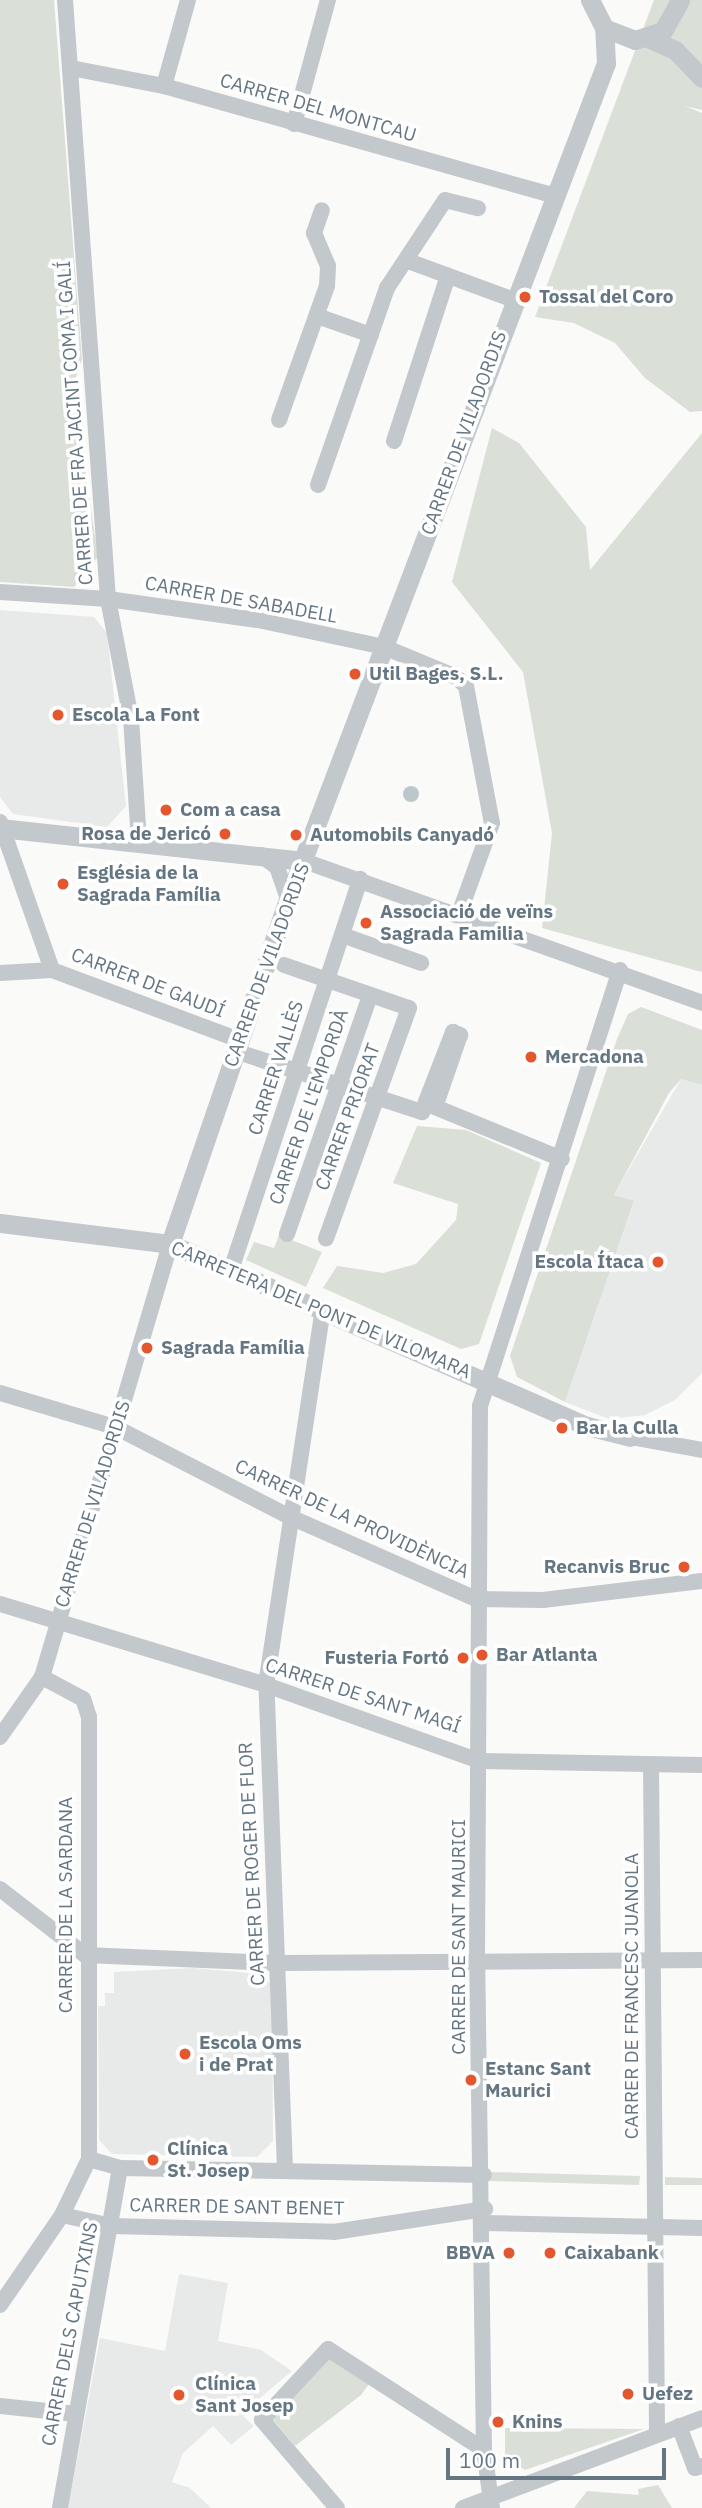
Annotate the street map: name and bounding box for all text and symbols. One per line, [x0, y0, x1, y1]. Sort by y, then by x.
street label: CARRER DEL MONTCAU [217, 69, 419, 147]
street label: CARRER DE FRA JACINT COMA I GALÍ [52, 260, 98, 586]
place label: Tossal del Coro [539, 286, 674, 308]
marker: Tossal del Coro [517, 289, 533, 305]
street label: CARRER DE VILADORDIS [416, 328, 512, 538]
street label: CARRER DE SABADELL [143, 572, 339, 628]
place label: Util Bages, S.L. [369, 663, 504, 685]
marker: Util Bages, S.L. [347, 666, 363, 682]
place label: Escola La Font [72, 704, 200, 726]
marker: Escola La Font [50, 707, 66, 723]
place label: Com a casa [180, 799, 281, 821]
marker: Com a casa [158, 802, 174, 818]
place label: Rosa de Jericó [81, 823, 211, 845]
place label: Automobils Canyadó [310, 824, 494, 846]
marker: Rosa de Jericó [217, 826, 233, 842]
marker: Automobils Canyadó [288, 827, 304, 843]
street label: CARRER DE VILADORDIS [219, 860, 315, 1070]
place label: Església de la Sagrada Família [77, 862, 221, 906]
marker: Església de la Sagrada Família [55, 876, 71, 892]
place label: Associació de veïns Sagrada Familia [380, 901, 553, 945]
marker: Associació de veïns Sagrada Familia [358, 915, 374, 931]
street label: CARRER DE GAUDÍ [68, 943, 228, 1023]
street label: CARRER VALLÈS [244, 998, 308, 1138]
street label: CARRER DE L'EMPORDÀ [265, 1006, 353, 1208]
street label: CARRER PRIORAT [311, 1040, 385, 1194]
place label: Mercadona [545, 1046, 644, 1068]
marker: Mercadona [523, 1049, 539, 1065]
street label: CARRETERA DEL PONT DE VILOMARA [168, 1236, 474, 1384]
place label: Escola Ítaca [534, 1251, 644, 1273]
marker: Escola Ítaca [650, 1254, 666, 1270]
place label: Sagrada Família [161, 1337, 305, 1359]
marker: Sagrada Família [139, 1340, 155, 1356]
street label: CARRER DE VILADORDIS [51, 1398, 135, 1610]
place label: Bar la Culla [576, 1417, 679, 1439]
marker: Bar la Culla [554, 1420, 570, 1436]
street label: CARRER DE LA PROVIDÈNCIA [231, 1455, 473, 1583]
place label: Recanvis Bruc [544, 1556, 670, 1578]
marker: Recanvis Bruc [676, 1559, 692, 1575]
place label: Bar Atlanta [496, 1644, 598, 1666]
place label: Fusteria Fortó [324, 1647, 449, 1669]
marker: Bar Atlanta [474, 1647, 490, 1663]
marker: Fusteria Fortó [455, 1650, 471, 1666]
street label: CARRER DE SANT MAGÍ [262, 1654, 464, 1738]
street label: CARRER DE ROGER DE FLOR [234, 1741, 270, 1987]
street label: CARRER DE LA SARDANA [55, 1797, 77, 2013]
street label: CARRER DE SANT MAURICI [448, 1819, 470, 2055]
street label: CARRER DE FRANCESC JUANOLA [621, 1853, 643, 2139]
place label: Escola Oms i de Prat [199, 2032, 302, 2076]
marker: Escola Oms i de Prat [177, 2046, 193, 2062]
place label: Estanc Sant Maurici [485, 2058, 591, 2102]
marker: Estanc Sant Maurici [463, 2072, 479, 2088]
place label: Clínica St. Josep [167, 2138, 250, 2182]
marker: Clínica St. Josep [145, 2152, 161, 2168]
street label: CARRER DE SANT BENET [129, 2194, 345, 2220]
street label: CARRER DELS CAPUTXINS [37, 2220, 103, 2448]
place label: BBVA [446, 2242, 495, 2264]
place label: Caixabank [564, 2242, 659, 2264]
marker: BBVA [501, 2245, 517, 2261]
marker: Caixabank [542, 2245, 558, 2261]
place label: Clínica Sant Josep [195, 2373, 294, 2417]
place label: Uefez [642, 2383, 693, 2405]
marker: Clínica Sant Josep [169, 2385, 189, 2405]
marker: Uefez [620, 2386, 636, 2402]
place label: Knins [512, 2411, 563, 2433]
marker: Knins [490, 2414, 506, 2430]
scale bar [450, 2434, 670, 2478]
text: 100 m [459, 2446, 520, 2474]

